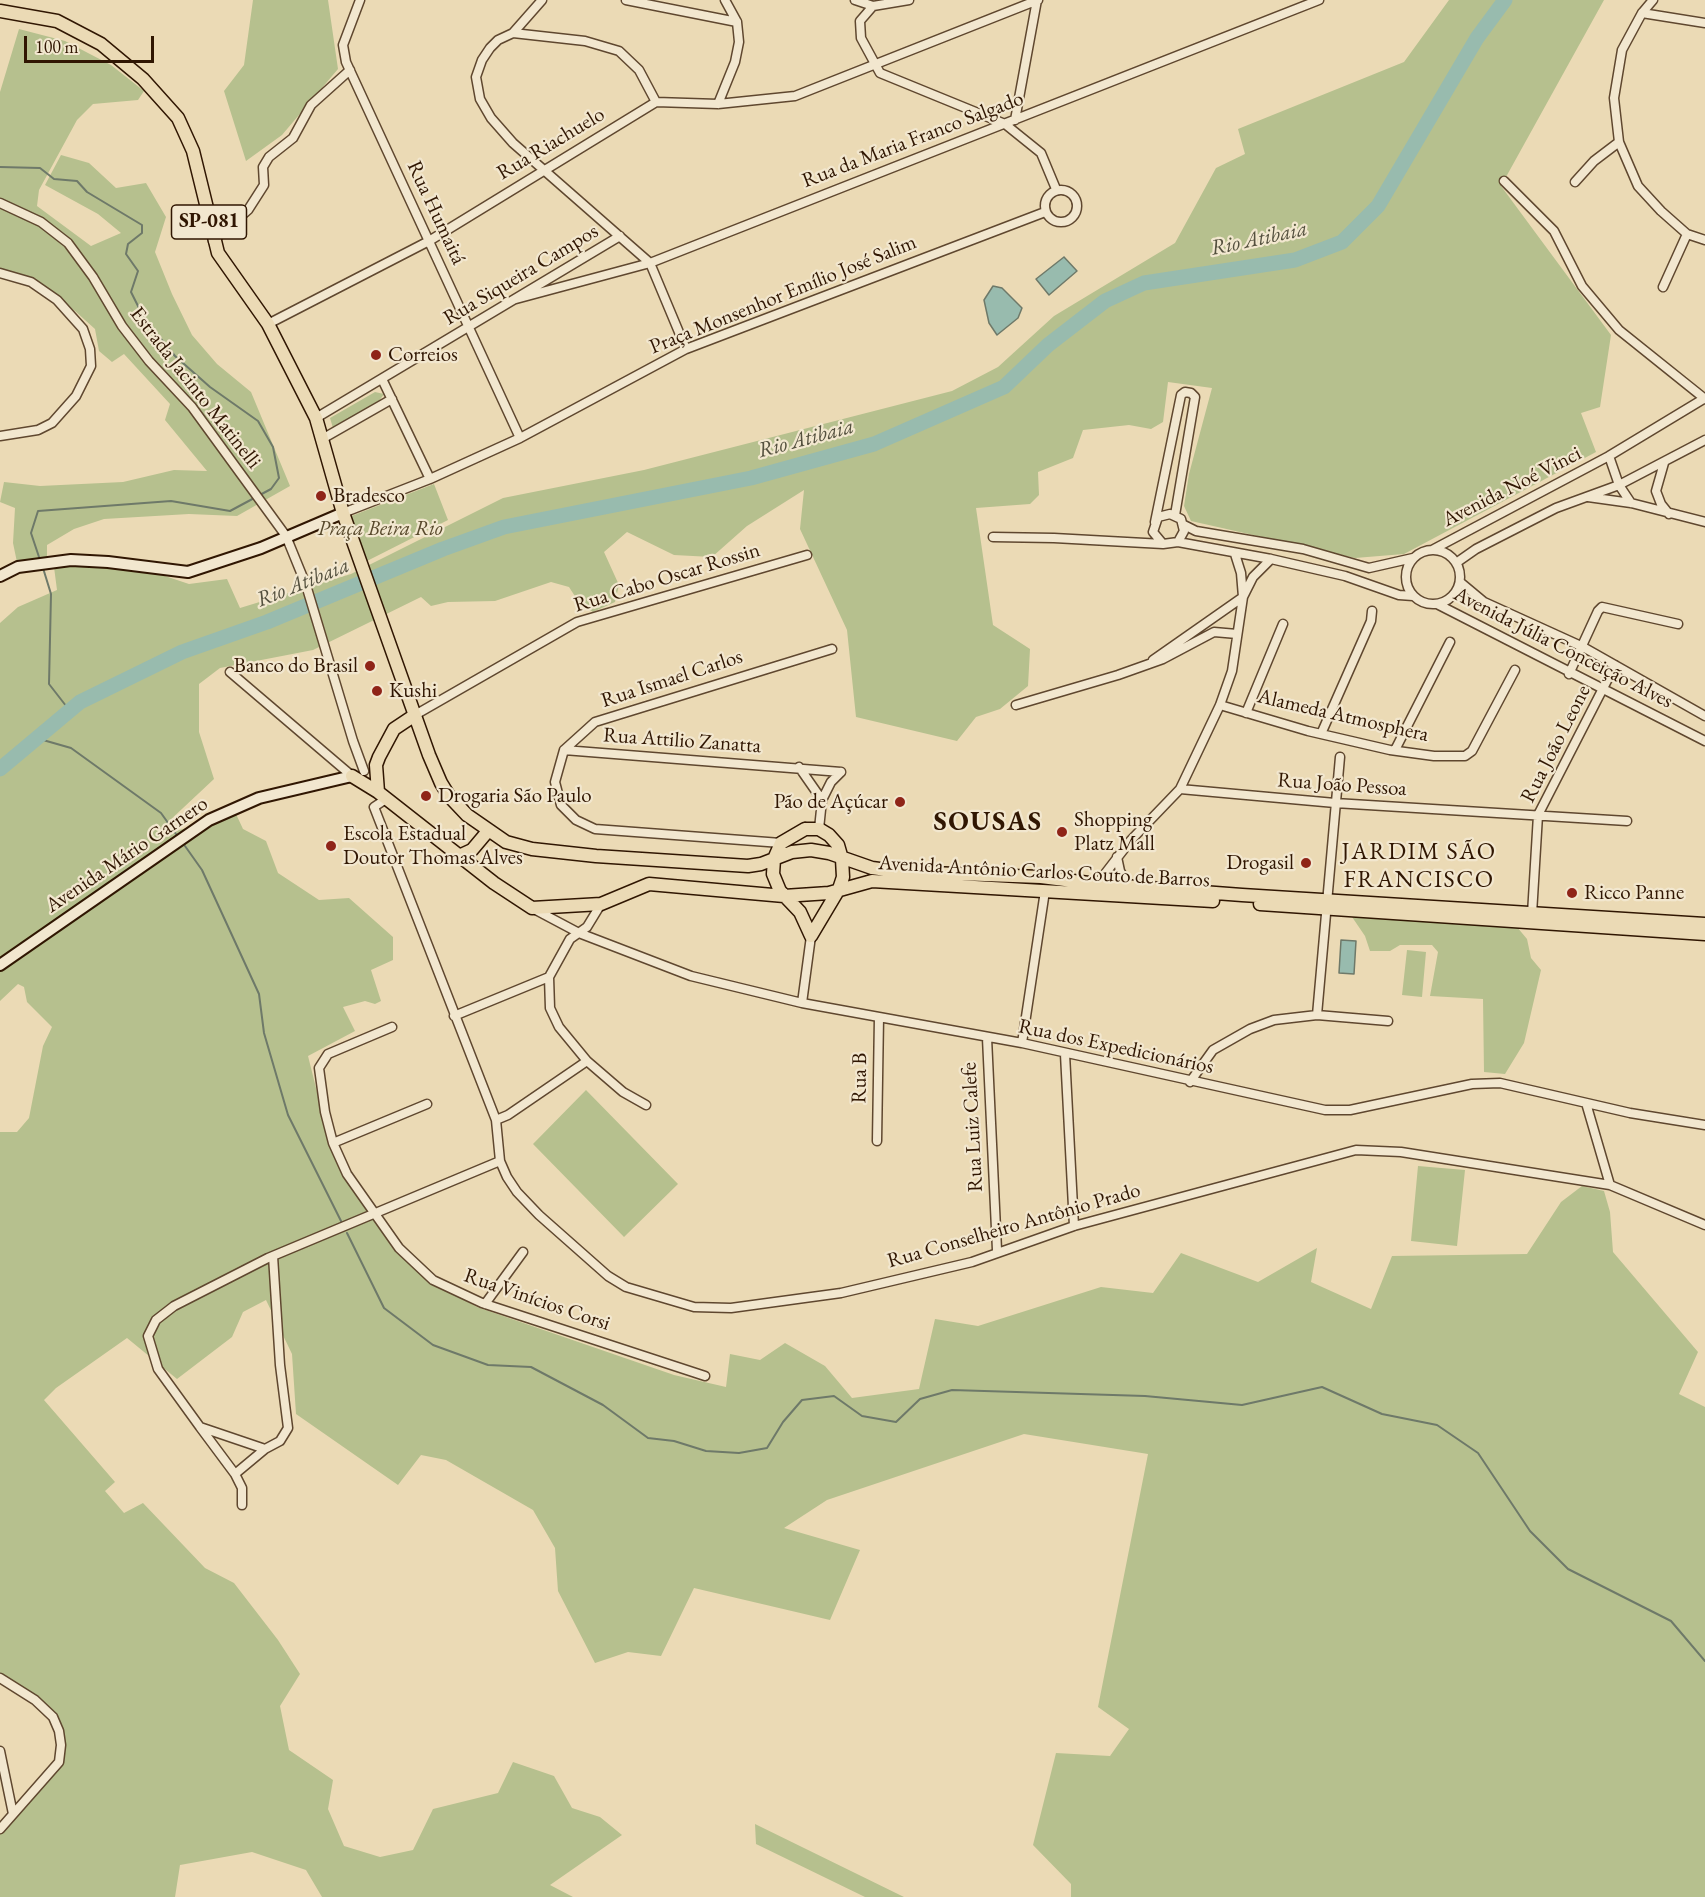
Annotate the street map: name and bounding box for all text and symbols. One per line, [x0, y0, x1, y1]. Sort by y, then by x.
scale bar [27, 24, 158, 62]
text: 100 m [35, 35, 79, 58]
street label: Rua da Maria Franco Salgado [799, 86, 1027, 194]
street label: Rua Riachuelo [493, 102, 609, 186]
street label: Rua Humaitá [401, 157, 471, 269]
road number: SP-081 [172, 205, 246, 239]
water label: Rio Atibaia [1208, 216, 1310, 262]
street label: Rua Siqueira Campos [439, 219, 603, 331]
street label: Praça Monsenhor Emílio José Salim [646, 230, 920, 360]
street label: Estrada Jacinto Matinelli [124, 302, 266, 474]
place label: Correios [388, 342, 458, 368]
marker: Correios [369, 348, 383, 362]
water label: Rio Atibaia [755, 414, 857, 464]
street label: Avenida Noé Vinci [1438, 441, 1586, 533]
place label: Bradesco [333, 483, 405, 509]
marker: Bradesco [314, 489, 328, 503]
park label: Praça Beira Rio [317, 516, 443, 542]
street label: Rua Cabo Oscar Rossin [571, 538, 763, 618]
water label: Rio Atibaia [253, 552, 353, 614]
street label: Avenida Júlia Conceição Alves [1449, 582, 1677, 714]
street label: Rua Ismael Carlos [598, 644, 746, 714]
place label: Banco do Brasil [234, 653, 358, 679]
marker: Banco do Brasil [363, 659, 377, 673]
place label: Kushi [389, 678, 437, 704]
street label: Rua João Leone [1516, 681, 1596, 807]
marker: Kushi [370, 684, 384, 698]
street label: Alameda Atmosphera [1255, 684, 1431, 748]
street label: Rua Attilio Zanatta [602, 723, 762, 759]
street label: Rua João Pessoa [1277, 768, 1407, 802]
place label: Drogaria São Paulo [438, 783, 592, 809]
marker: Drogaria São Paulo [419, 789, 433, 803]
place label: Pão de Açúcar [774, 789, 888, 815]
street label: Avenida Mário Garnero [41, 791, 213, 919]
marker: Pão de Açúcar [893, 795, 907, 809]
district label: SOUSAS [933, 807, 1043, 839]
place label: Shopping Platz Mall [1074, 807, 1155, 857]
place label: Escola Estadual Doutor Thomas Alves [343, 821, 523, 871]
marker: Shopping Platz Mall [1055, 825, 1069, 839]
district label: JARDIM SÃO FRANCISCO [1342, 838, 1496, 894]
marker: Escola Estadual Doutor Thomas Alves [324, 839, 338, 853]
place label: Drogasil [1226, 850, 1294, 876]
street label: Avenida Antônio Carlos Couto de Barros [878, 851, 1210, 893]
marker: Drogasil [1299, 856, 1313, 870]
place label: Ricco Panne [1584, 880, 1684, 906]
marker: Ricco Panne [1565, 886, 1579, 900]
street label: Rua dos Expedicionários [1016, 1014, 1216, 1080]
street label: Rua B [847, 1052, 873, 1104]
street label: Rua Luiz Calefe [957, 1061, 989, 1193]
street label: Rua Conselheiro Antônio Prado [884, 1178, 1144, 1274]
street label: Rua Vinícios Corsi [461, 1263, 613, 1337]

